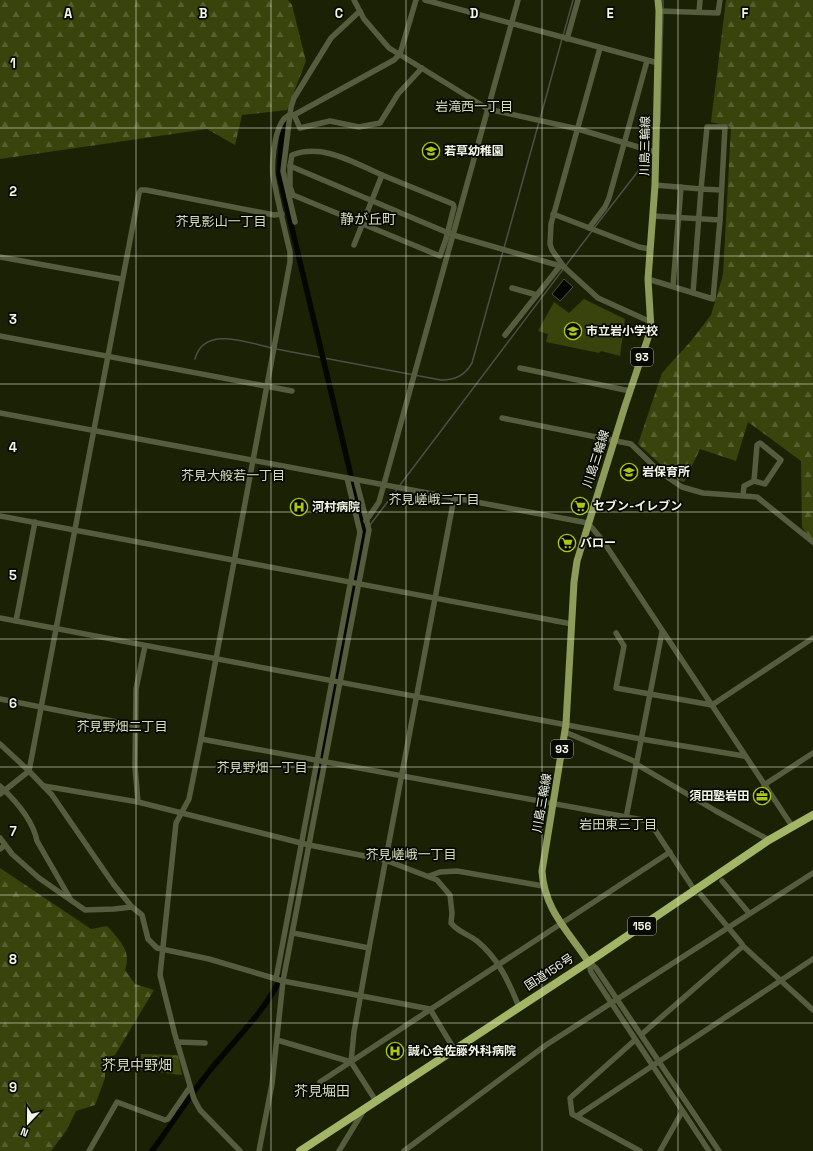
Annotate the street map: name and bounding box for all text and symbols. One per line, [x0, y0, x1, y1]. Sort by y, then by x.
text: A [64, 5, 73, 22]
text: B [199, 5, 208, 22]
text: C [335, 5, 343, 22]
text: D [470, 5, 479, 22]
text: E [606, 5, 614, 22]
text: F [742, 5, 749, 22]
text: 1 [10, 55, 16, 72]
district label: 岩滝西一丁目 [435, 98, 513, 115]
street label: 川島三輪線 [636, 116, 654, 176]
school or university icon: 若草幼稚園 [421, 141, 441, 161]
place label: 若草幼稚園 [444, 143, 504, 159]
text: 2 [9, 183, 17, 200]
district label: 静が丘町 [340, 210, 396, 228]
district label: 芥見影山一丁目 [175, 213, 267, 230]
text: 3 [9, 311, 17, 328]
school or university icon: 市立岩小学校 [563, 321, 583, 341]
place label: 市立岩小学校 [586, 323, 658, 339]
road number: 93 [631, 348, 653, 366]
street label: 川島三輪線 [579, 428, 613, 490]
text: 4 [9, 439, 17, 456]
school or university icon: 岩保育所 [619, 462, 639, 482]
place label: 岩保育所 [642, 464, 690, 480]
district label: 芥見大般若一丁目 [181, 467, 285, 484]
district label: 芥見嵯峨二丁目 [388, 491, 480, 508]
supermarket icon: セブン-イレブン [570, 496, 590, 516]
hospital icon: 河村病院 [289, 497, 309, 517]
place label: セブン-イレブン [593, 498, 682, 514]
place label: 河村病院 [312, 499, 360, 515]
supermarket icon: バロー [557, 533, 577, 553]
place label: バロー [580, 535, 616, 551]
text: 5 [9, 567, 17, 584]
text: 6 [9, 695, 17, 712]
district label: 芥見野畑二丁目 [76, 718, 168, 735]
road number: 93 [551, 740, 573, 758]
district label: 芥見野畑一丁目 [216, 759, 308, 776]
street label: 川島三輪線 [529, 772, 555, 834]
office icon: 須田塾岩田 [752, 786, 772, 806]
place label: 須田塾岩田 [689, 788, 749, 804]
district label: 岩田東三丁目 [579, 816, 657, 833]
text: 7 [9, 823, 17, 840]
district label: 芥見嵯峨一丁目 [365, 846, 457, 863]
road number: 156 [628, 917, 656, 935]
street label: 国道156号 [521, 950, 577, 994]
text: 8 [9, 951, 17, 968]
hospital icon: 誠心会佐藤外科病院 [385, 1041, 405, 1061]
place label: 誠心会佐藤外科病院 [408, 1043, 516, 1059]
district label: 芥見中野畑 [102, 1056, 172, 1074]
text: 9 [9, 1079, 17, 1096]
district label: 芥見堀田 [294, 1082, 350, 1100]
north arrow [8, 1103, 48, 1143]
text: N [18, 1124, 30, 1140]

